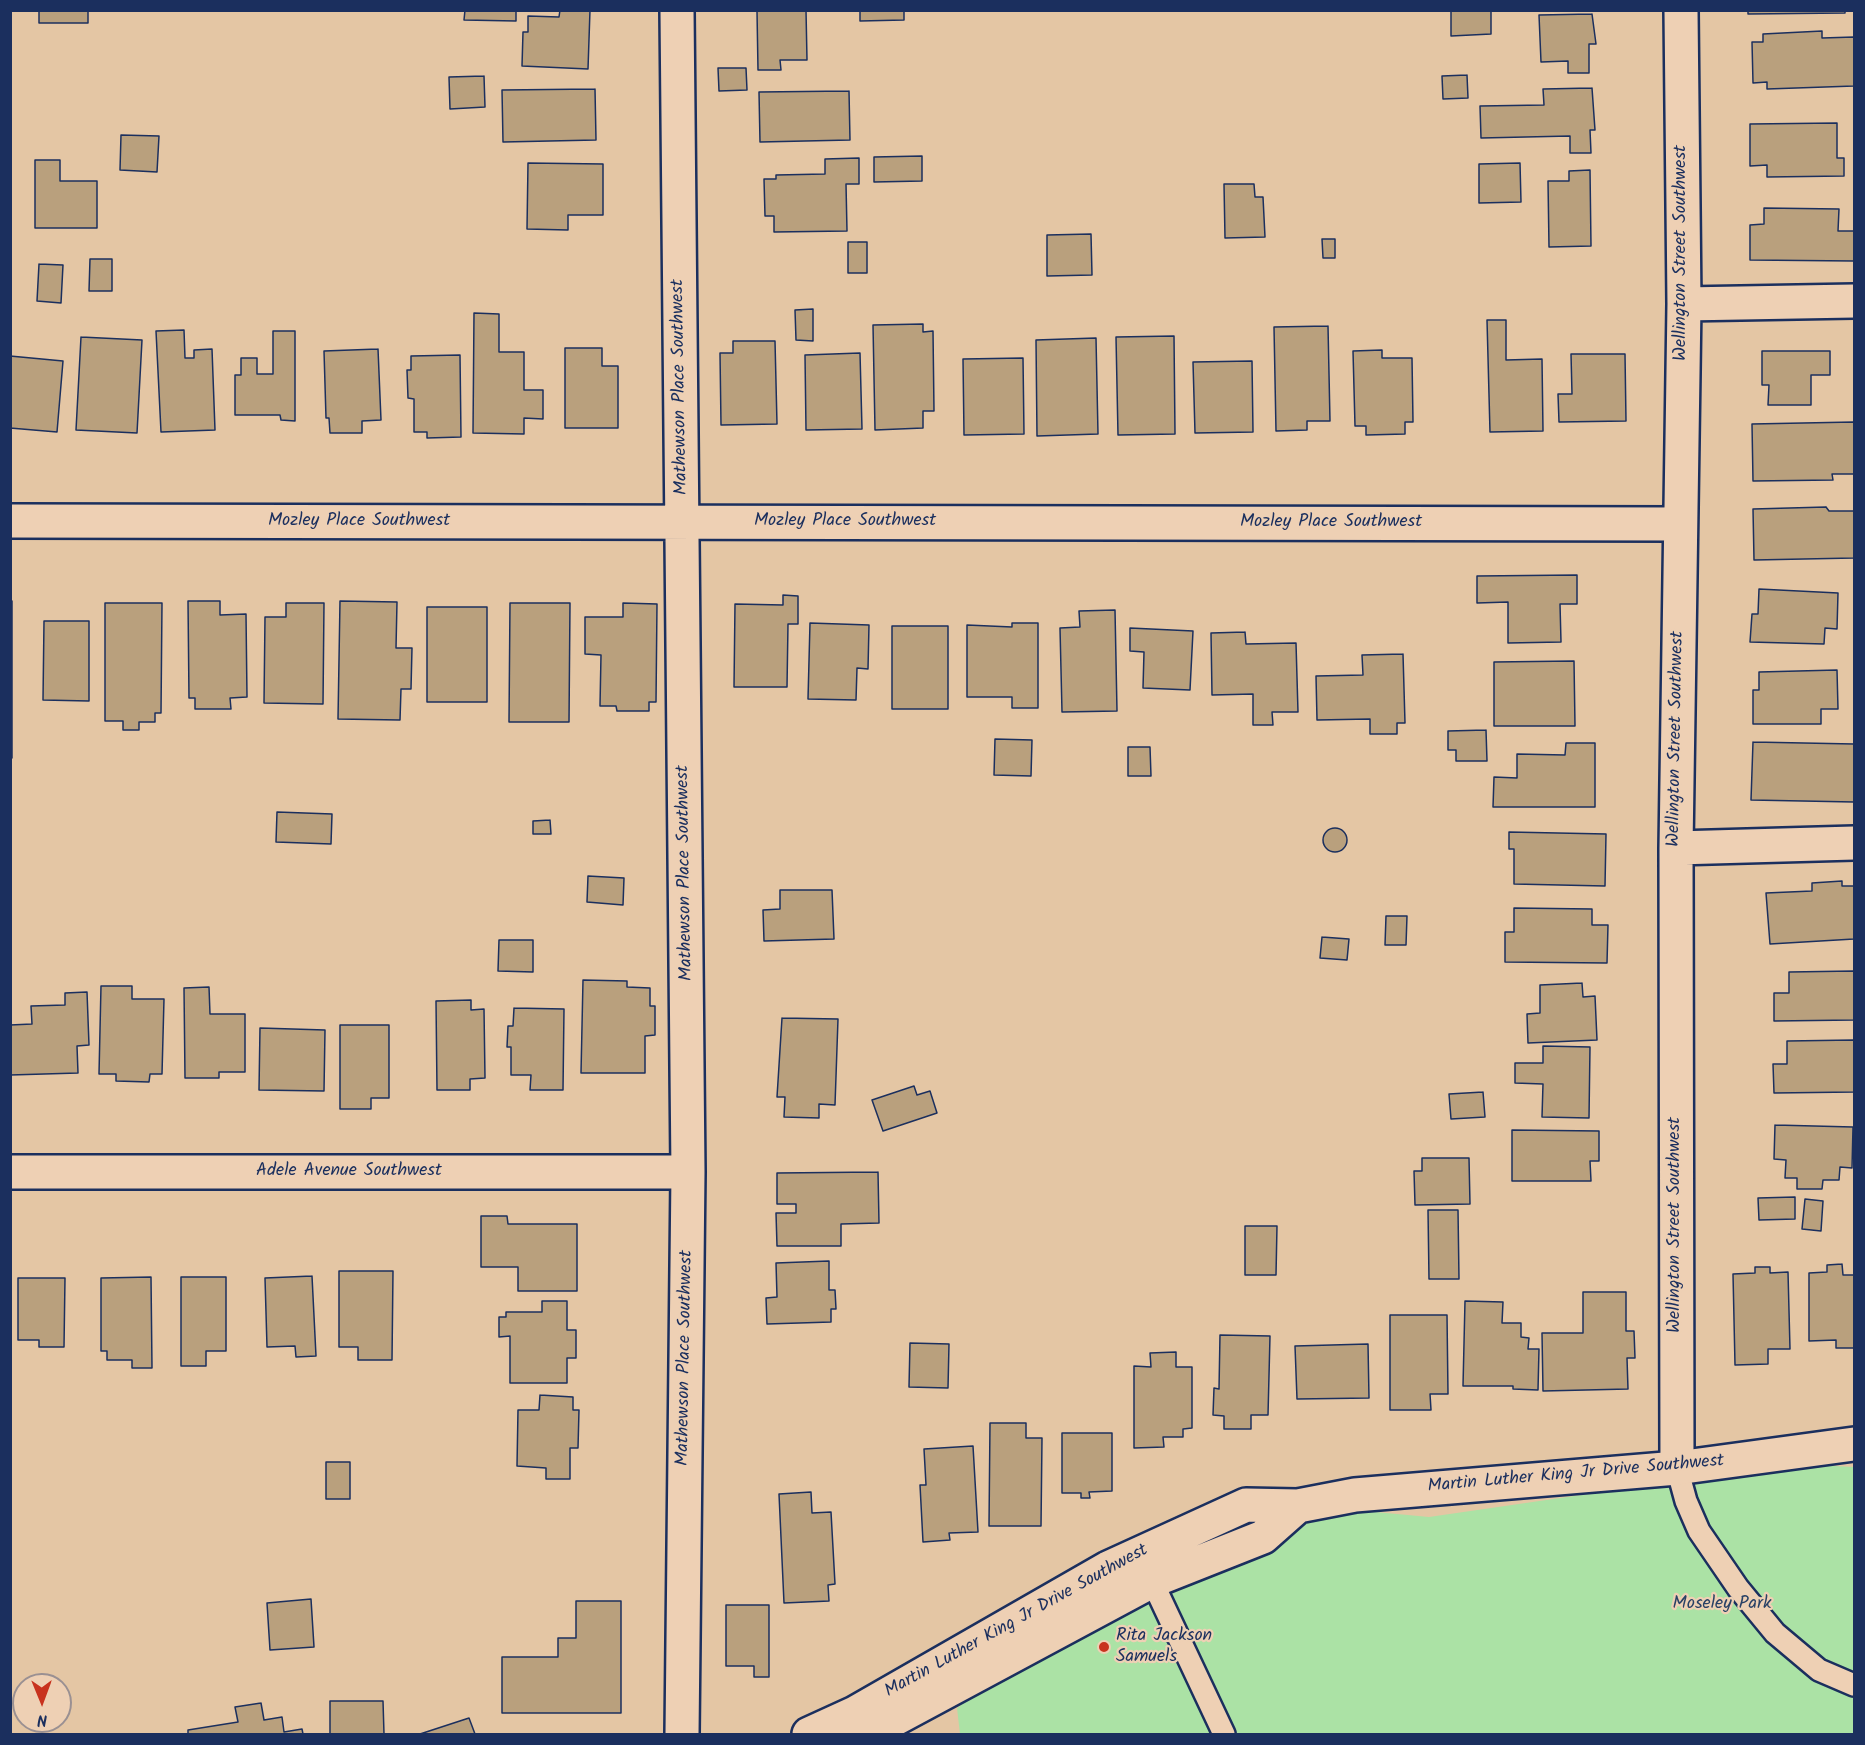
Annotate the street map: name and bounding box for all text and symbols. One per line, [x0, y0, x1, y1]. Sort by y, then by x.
street label: Wellington Street Southwest [1671, 145, 1693, 361]
street label: Mathewson Place Southwest [668, 279, 694, 495]
street label: Mozley Place Southwest [268, 511, 450, 533]
street label: Mozley Place Southwest [754, 511, 936, 533]
street label: Mozley Place Southwest [1240, 512, 1422, 534]
street label: Wellington Street Southwest [1664, 631, 1690, 847]
street label: Mathewson Place Southwest [673, 765, 699, 981]
street label: Wellington Street Southwest [1665, 1117, 1687, 1333]
street label: Adele Avenue Southwest [256, 1161, 442, 1183]
street label: Mathewson Place Southwest [673, 1250, 699, 1466]
street label: Martin Luther King Jr Drive Southwest [1427, 1451, 1725, 1499]
street label: Martin Luther King Jr Drive Southwest [882, 1540, 1152, 1704]
park label: Moseley Park [1673, 1594, 1771, 1616]
place label: Rita Jackson Samuels [1116, 1626, 1212, 1668]
marker: Rita Jackson Samuels [1097, 1640, 1111, 1654]
north arrow [12, 1673, 72, 1733]
text: N [37, 1707, 48, 1732]

